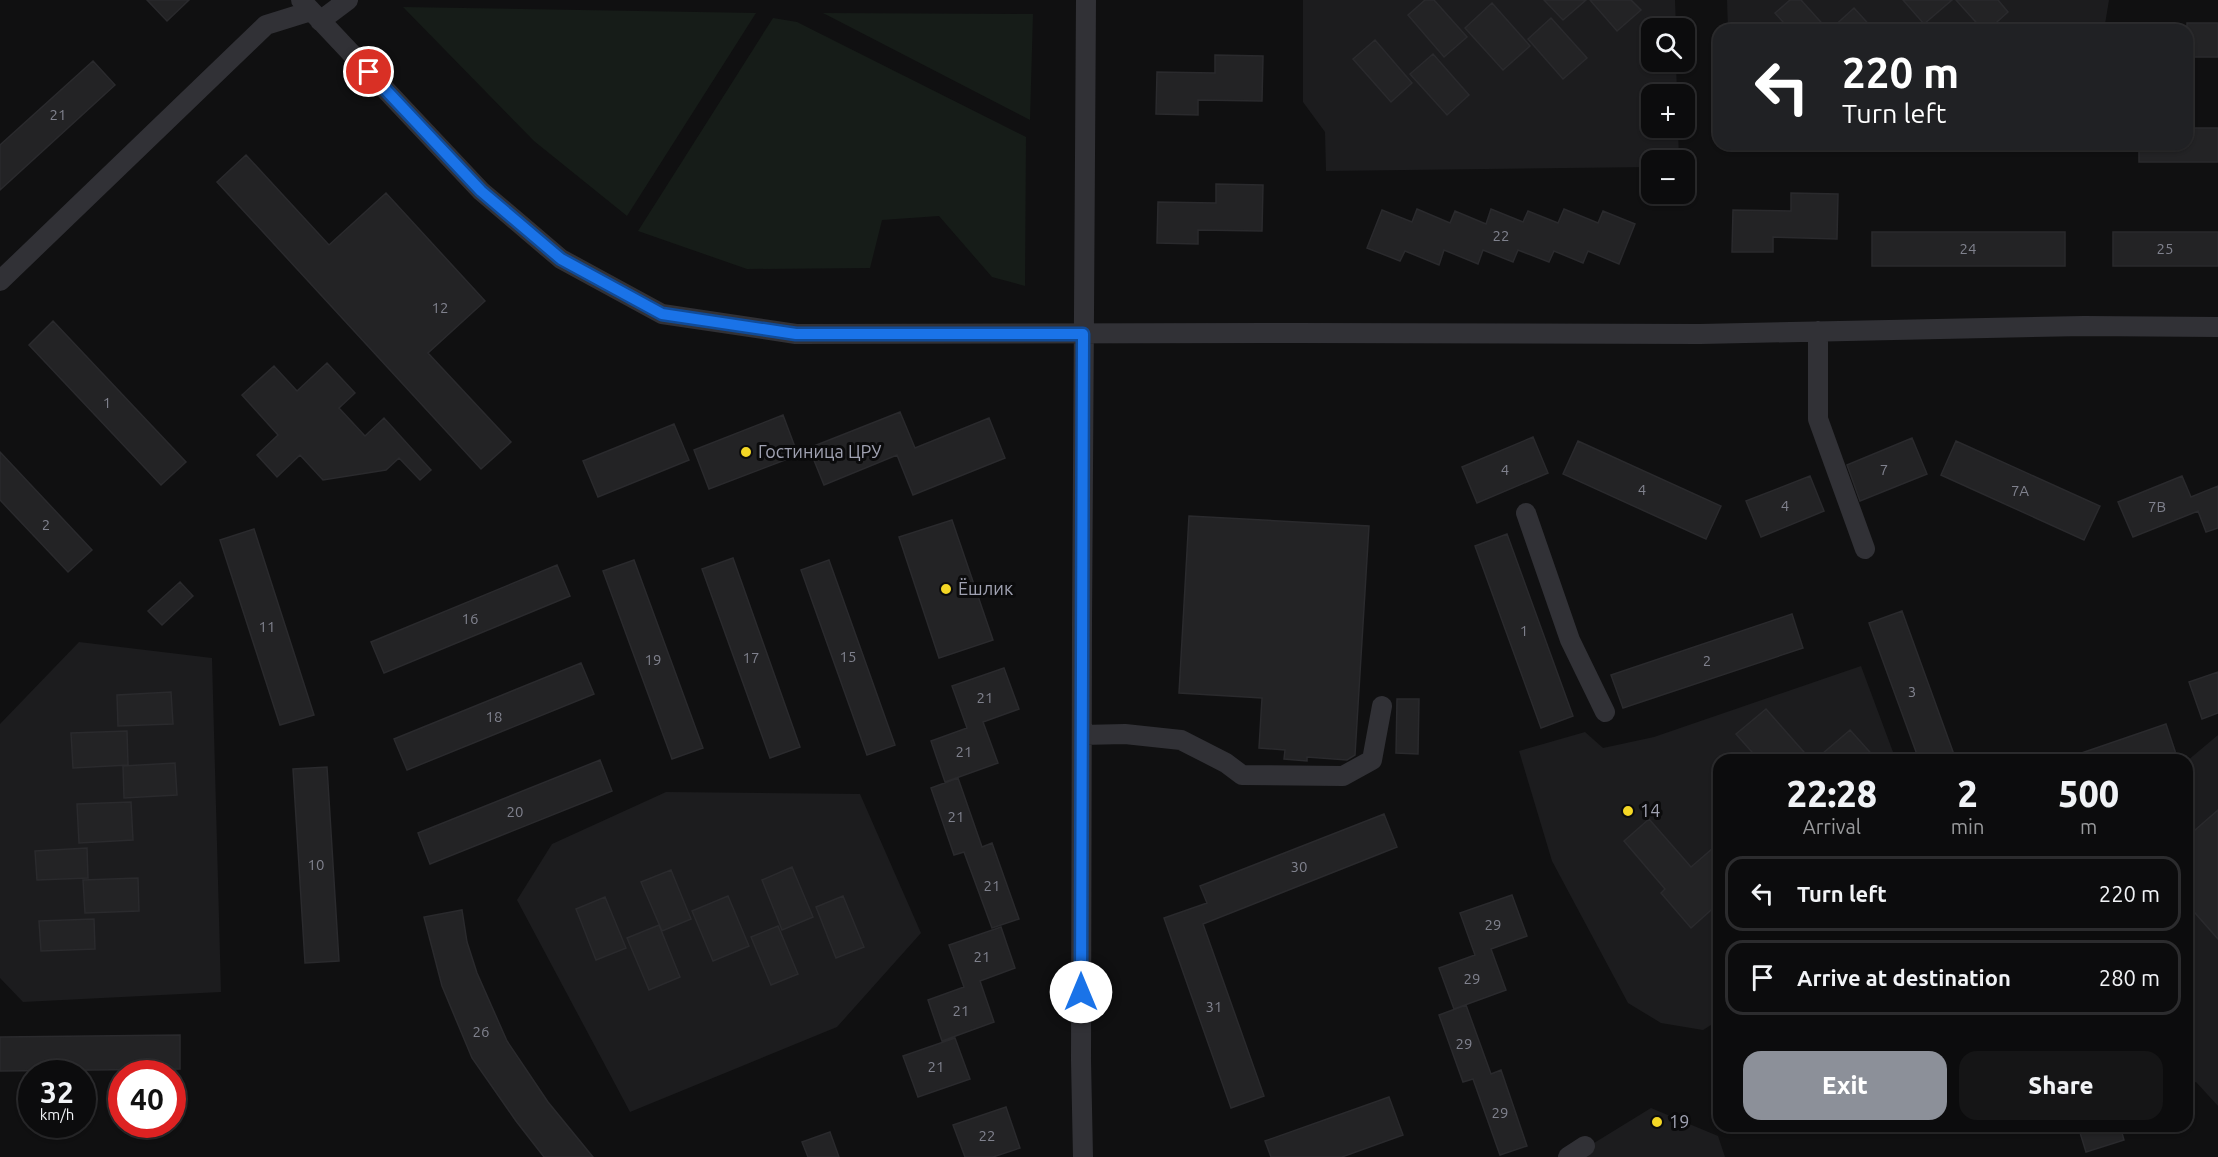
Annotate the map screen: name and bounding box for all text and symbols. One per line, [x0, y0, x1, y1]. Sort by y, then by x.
map controls [1641, 18, 1695, 204]
button: search [1641, 18, 1695, 72]
pin [343, 46, 394, 97]
icon: left [1743, 48, 1821, 126]
text: 220 m [1842, 49, 1959, 96]
icon: arrive [352, 55, 385, 88]
button: + [1641, 84, 1695, 138]
text: Turn left [1842, 98, 1946, 128]
house number: 21 [50, 106, 66, 123]
button: − [1641, 150, 1695, 204]
house number: 22 [1493, 227, 1509, 244]
house number: 24 [1960, 240, 1976, 257]
house number: 25 [2157, 240, 2173, 257]
house number: 12 [432, 299, 448, 316]
house number: 1 [103, 394, 111, 411]
place label: Гостиница ЦРУ [758, 441, 882, 461]
marker: Гостиница ЦРУ [739, 445, 753, 459]
house number: 4 [1501, 461, 1509, 478]
house number: 7 [1880, 461, 1888, 478]
house number: 4 [1638, 481, 1646, 498]
house number: 7A [2011, 482, 2029, 499]
house number: 4 [1781, 497, 1789, 514]
house number: 7B [2148, 498, 2166, 515]
house number: 2 [42, 516, 50, 533]
place label: Ёшлик [958, 578, 1013, 598]
marker: Ёшлик [939, 582, 953, 596]
house number: 16 [462, 610, 478, 627]
house number: 11 [259, 618, 275, 635]
house number: 1 [1520, 622, 1528, 639]
house number: 15 [840, 648, 856, 665]
house number: 17 [743, 649, 759, 666]
house number: 19 [645, 651, 661, 668]
house number: 2 [1703, 652, 1711, 669]
house number: 3 [1908, 683, 1916, 700]
house number: 21 [977, 689, 993, 706]
house number: 18 [486, 708, 502, 725]
house number: 21 [956, 743, 972, 760]
text: 22:28 [1787, 773, 1877, 814]
text: 2 [1957, 773, 1978, 814]
text: 500 [2058, 773, 2119, 814]
place label: 14 [1640, 800, 1660, 820]
house number: 20 [507, 803, 523, 820]
marker: 14 [1621, 804, 1635, 818]
house number: 21 [948, 808, 964, 825]
text: Arrival [1803, 815, 1861, 838]
text: min [1951, 815, 1984, 838]
text: m [2080, 815, 2097, 838]
house number: 10 [308, 856, 324, 873]
house number: 30 [1291, 858, 1307, 875]
house number: 21 [984, 877, 1000, 894]
icon: left [1746, 877, 1779, 910]
text: Turn left [1797, 881, 1887, 906]
text: 220 m [2099, 881, 2160, 906]
house number: 29 [1485, 916, 1501, 933]
house number: 21 [974, 948, 990, 965]
position arrow [1049, 960, 1113, 1024]
icon: arrive [1746, 961, 1779, 994]
text: Arrive at destination [1797, 965, 2011, 990]
text: 280 m [2099, 965, 2160, 990]
house number: 29 [1464, 970, 1480, 987]
house number: 31 [1206, 998, 1222, 1015]
house number: 21 [953, 1002, 969, 1019]
house number: 26 [473, 1023, 489, 1040]
house number: 29 [1456, 1035, 1472, 1052]
button: Exit [1743, 1051, 1947, 1120]
button: Share [1959, 1051, 2163, 1120]
house number: 21 [928, 1058, 944, 1075]
speed limit sign: 40 [108, 1060, 186, 1138]
text: 32 [40, 1075, 74, 1109]
house number: 29 [1492, 1104, 1508, 1121]
text: km/h [40, 1106, 74, 1123]
place label: 19 [1669, 1111, 1689, 1131]
marker: 19 [1650, 1115, 1664, 1129]
house number: 22 [979, 1127, 995, 1144]

